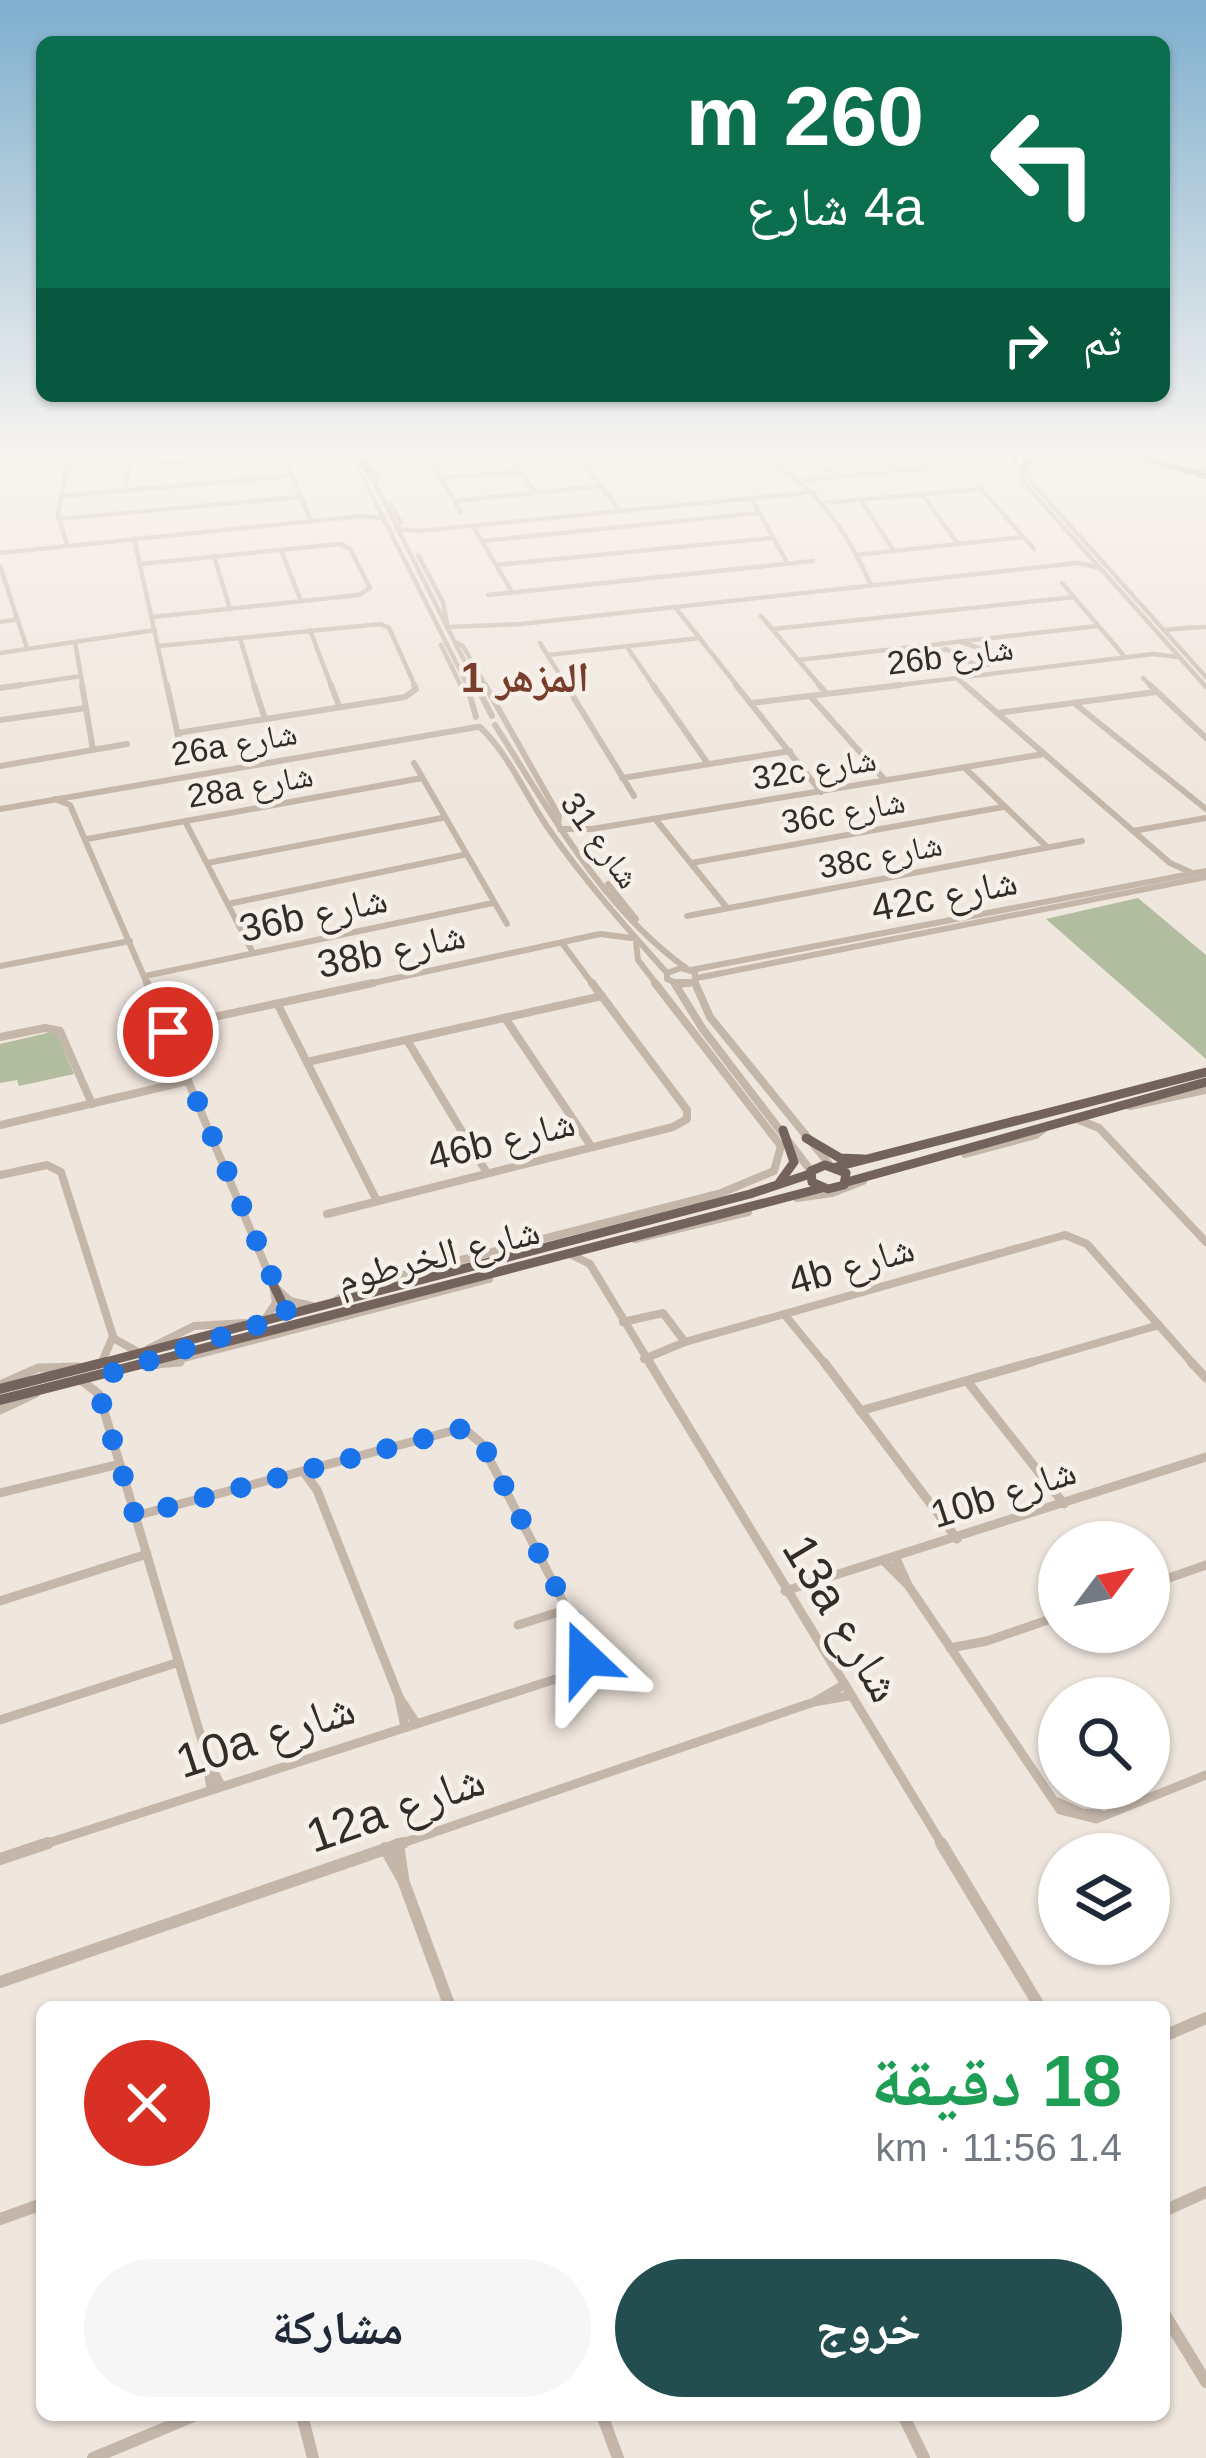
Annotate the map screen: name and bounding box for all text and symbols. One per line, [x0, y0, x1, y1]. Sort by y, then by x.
text: 260 m [686, 69, 924, 163]
icon: left [966, 84, 1122, 240]
text: 4a شارع [746, 176, 924, 236]
icon: right [993, 312, 1059, 378]
text: ثم [1083, 314, 1122, 365]
street label: 26b شارع [885, 629, 1016, 684]
district label: المزهر 1 [461, 654, 589, 701]
street label: 26a شارع [168, 714, 300, 775]
street label: 32c شارع [749, 740, 879, 799]
street label: 28a شارع [184, 756, 316, 817]
street label: 36c شارع [778, 782, 908, 843]
street label: شارع 31 [552, 785, 647, 896]
street label: 38c شارع [815, 825, 945, 888]
street label: 42c شارع [867, 859, 1021, 933]
street label: 36b شارع [235, 877, 392, 953]
street label: 38b شارع [313, 913, 470, 989]
pin [117, 981, 219, 1083]
icon: arrive [135, 999, 201, 1065]
street label: 46b شارع [423, 1100, 580, 1181]
street label: شارع الخرطوم [332, 1209, 545, 1305]
street label: 4b شارع [784, 1226, 920, 1306]
street label: 10b شارع [925, 1449, 1082, 1539]
north arrow [1038, 1521, 1170, 1653]
map controls [1038, 1521, 1170, 1965]
street label: 13a شارع [769, 1525, 913, 1713]
position arrow [522, 1595, 648, 1721]
button: search [1038, 1677, 1170, 1809]
street label: 10a شارع [169, 1681, 362, 1792]
street label: 12a شارع [299, 1752, 492, 1866]
button: layers [1038, 1833, 1170, 1965]
button: close [84, 2040, 210, 2166]
text: 18 دقيقة [871, 2041, 1122, 2121]
text: 1.4 km · 11:56 [876, 2126, 1122, 2169]
button: مشاركة [84, 2259, 591, 2397]
button: خروج [615, 2259, 1122, 2397]

